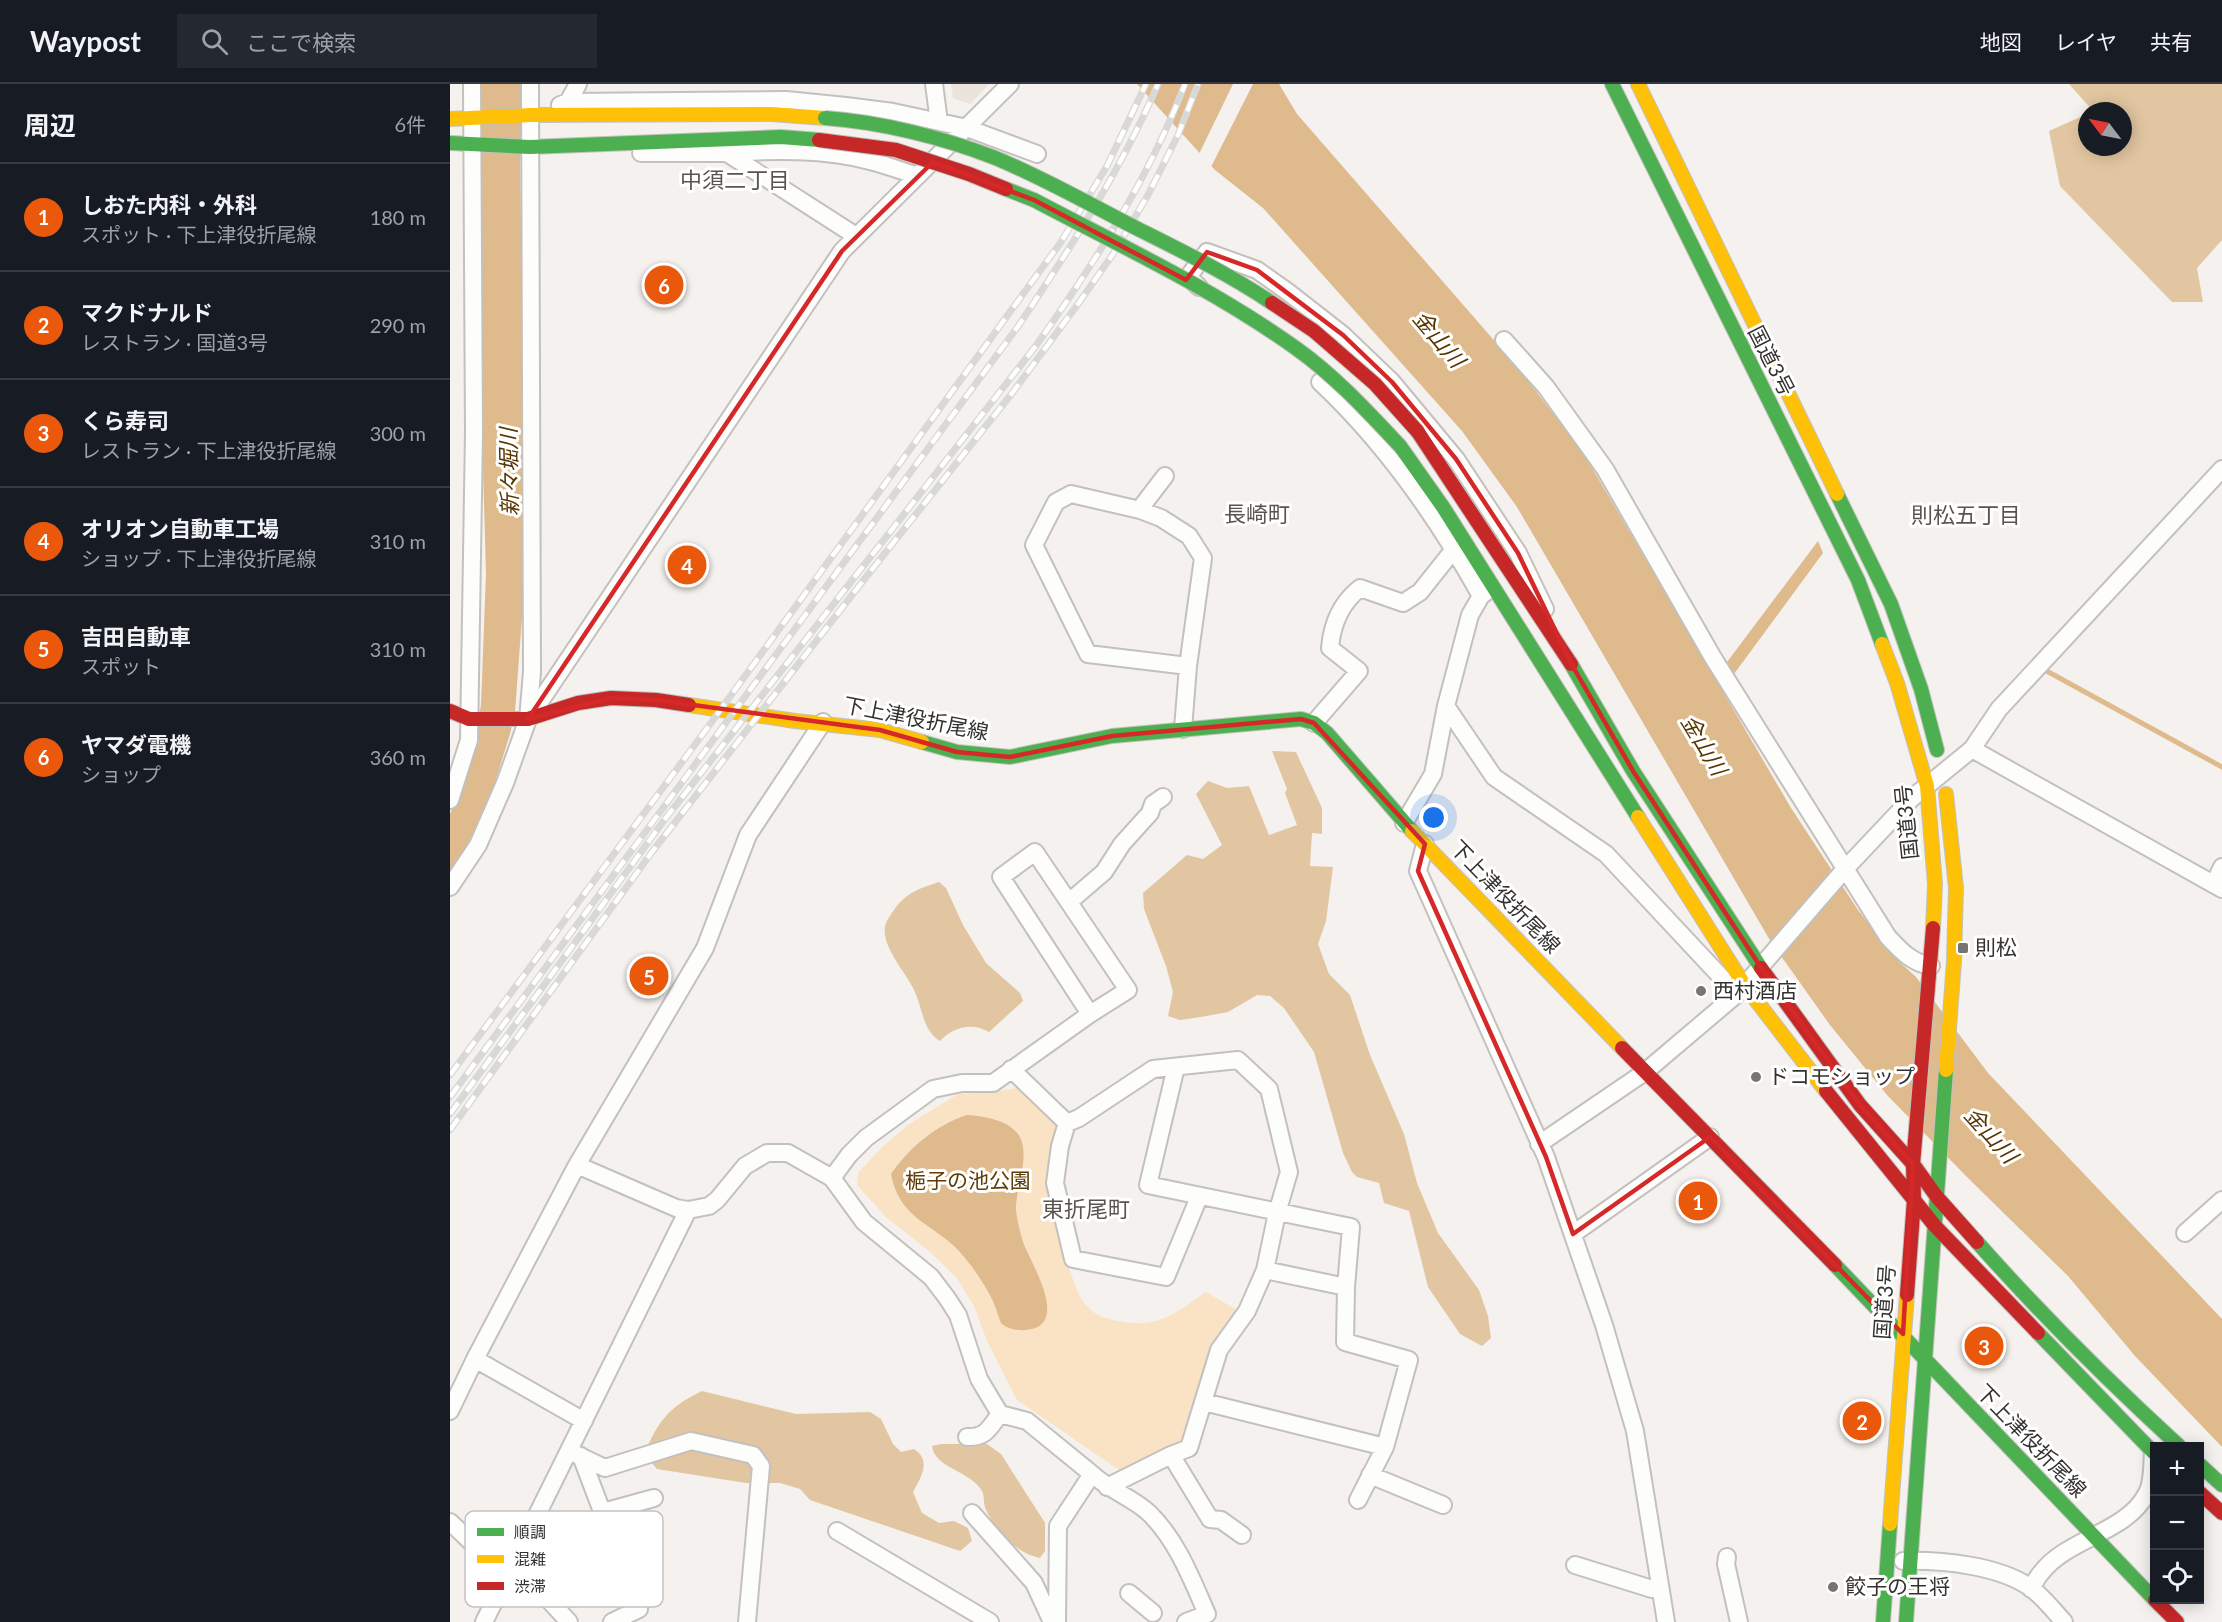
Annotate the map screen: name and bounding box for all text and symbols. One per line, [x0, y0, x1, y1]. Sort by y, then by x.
search box [177, 14, 597, 68]
text: Waypost [30, 24, 141, 58]
icon: search [198, 25, 231, 58]
text: ここで検索 [246, 29, 356, 56]
text: 地図 [1980, 29, 2022, 54]
text: レイヤ [2055, 29, 2117, 54]
text: 共有 [2150, 29, 2192, 54]
north arrow [2078, 102, 2132, 156]
text: 周辺 [24, 109, 76, 141]
text: 6件 [394, 112, 426, 136]
district label: 中須二丁目 [680, 166, 790, 193]
text: しおた内科・外科 [81, 191, 257, 218]
text: 1 [38, 205, 49, 229]
text: 180 m [370, 205, 426, 229]
text: スポット · 下上津役折尾線 [81, 222, 316, 246]
pin: 6 [644, 262, 684, 308]
text: マクドナルド [81, 299, 213, 326]
water label: 金山川 [1408, 305, 1472, 374]
text: 2 [38, 313, 49, 337]
text: 290 m [370, 313, 426, 337]
street label: 国道3号 [1744, 321, 1801, 399]
text: レストラン · 国道3号 [81, 330, 268, 354]
text: くら寿司 [81, 407, 169, 434]
text: 3 [38, 421, 49, 445]
text: 300 m [370, 421, 426, 445]
water label: 新々堀川 [494, 426, 523, 516]
text: レストラン · 下上津役折尾線 [81, 438, 336, 462]
district label: 長崎町 [1224, 500, 1290, 527]
district label: 則松五丁目 [1911, 501, 2021, 528]
text: オリオン自動車工場 [81, 515, 279, 542]
text: 4 [38, 529, 49, 553]
text: 310 m [370, 529, 426, 553]
pin: 4 [668, 542, 706, 588]
text: ショップ · 下上津役折尾線 [81, 546, 316, 570]
text: 吉田自動車 [81, 623, 191, 650]
text: 5 [38, 637, 49, 661]
text: 310 m [370, 637, 426, 661]
text: スポット [81, 654, 161, 678]
street label: 下上津役折尾線 [842, 691, 991, 744]
water label: 金山川 [1676, 709, 1734, 782]
text: ヤマダ電機 [81, 731, 191, 758]
text: 6 [38, 745, 49, 769]
text: 360 m [370, 745, 426, 769]
text: ショップ [81, 762, 161, 786]
street label: 国道3号 [1889, 783, 1922, 861]
your location [1419, 803, 1448, 832]
street label: 下上津役折尾線 [1446, 834, 1566, 958]
place label: 則松 [1975, 934, 2017, 959]
marker: 則松 [1956, 941, 1970, 955]
pin: 5 [630, 954, 668, 998]
place label: 西村酒店 [1713, 977, 1797, 1002]
marker: 西村酒店 [1694, 984, 1708, 998]
place label: ドコモショップ [1768, 1063, 1915, 1088]
marker: ドコモショップ [1749, 1070, 1763, 1084]
water label: 金山川 [1959, 1101, 2025, 1170]
park label: 梔子の池公園 [905, 1167, 1031, 1192]
pin: 1 [1678, 1178, 1718, 1224]
district label: 東折尾町 [1042, 1195, 1130, 1222]
street label: 国道3号 [1868, 1264, 1899, 1340]
pin: 3 [1964, 1324, 2003, 1368]
street label: 下上津役折尾線 [1972, 1378, 2092, 1502]
pin: 2 [1842, 1398, 1882, 1444]
map controls [2150, 1442, 2204, 1604]
button: + [2150, 1442, 2204, 1496]
button: − [2150, 1496, 2204, 1550]
legend [465, 1511, 663, 1607]
text: 順調 [514, 1522, 546, 1541]
text: 混雑 [514, 1549, 546, 1568]
button: locate [2150, 1550, 2204, 1604]
place label: 餃子の王将 [1845, 1573, 1950, 1598]
text: 渋滞 [514, 1576, 546, 1595]
marker: 餃子の王将 [1826, 1580, 1840, 1594]

